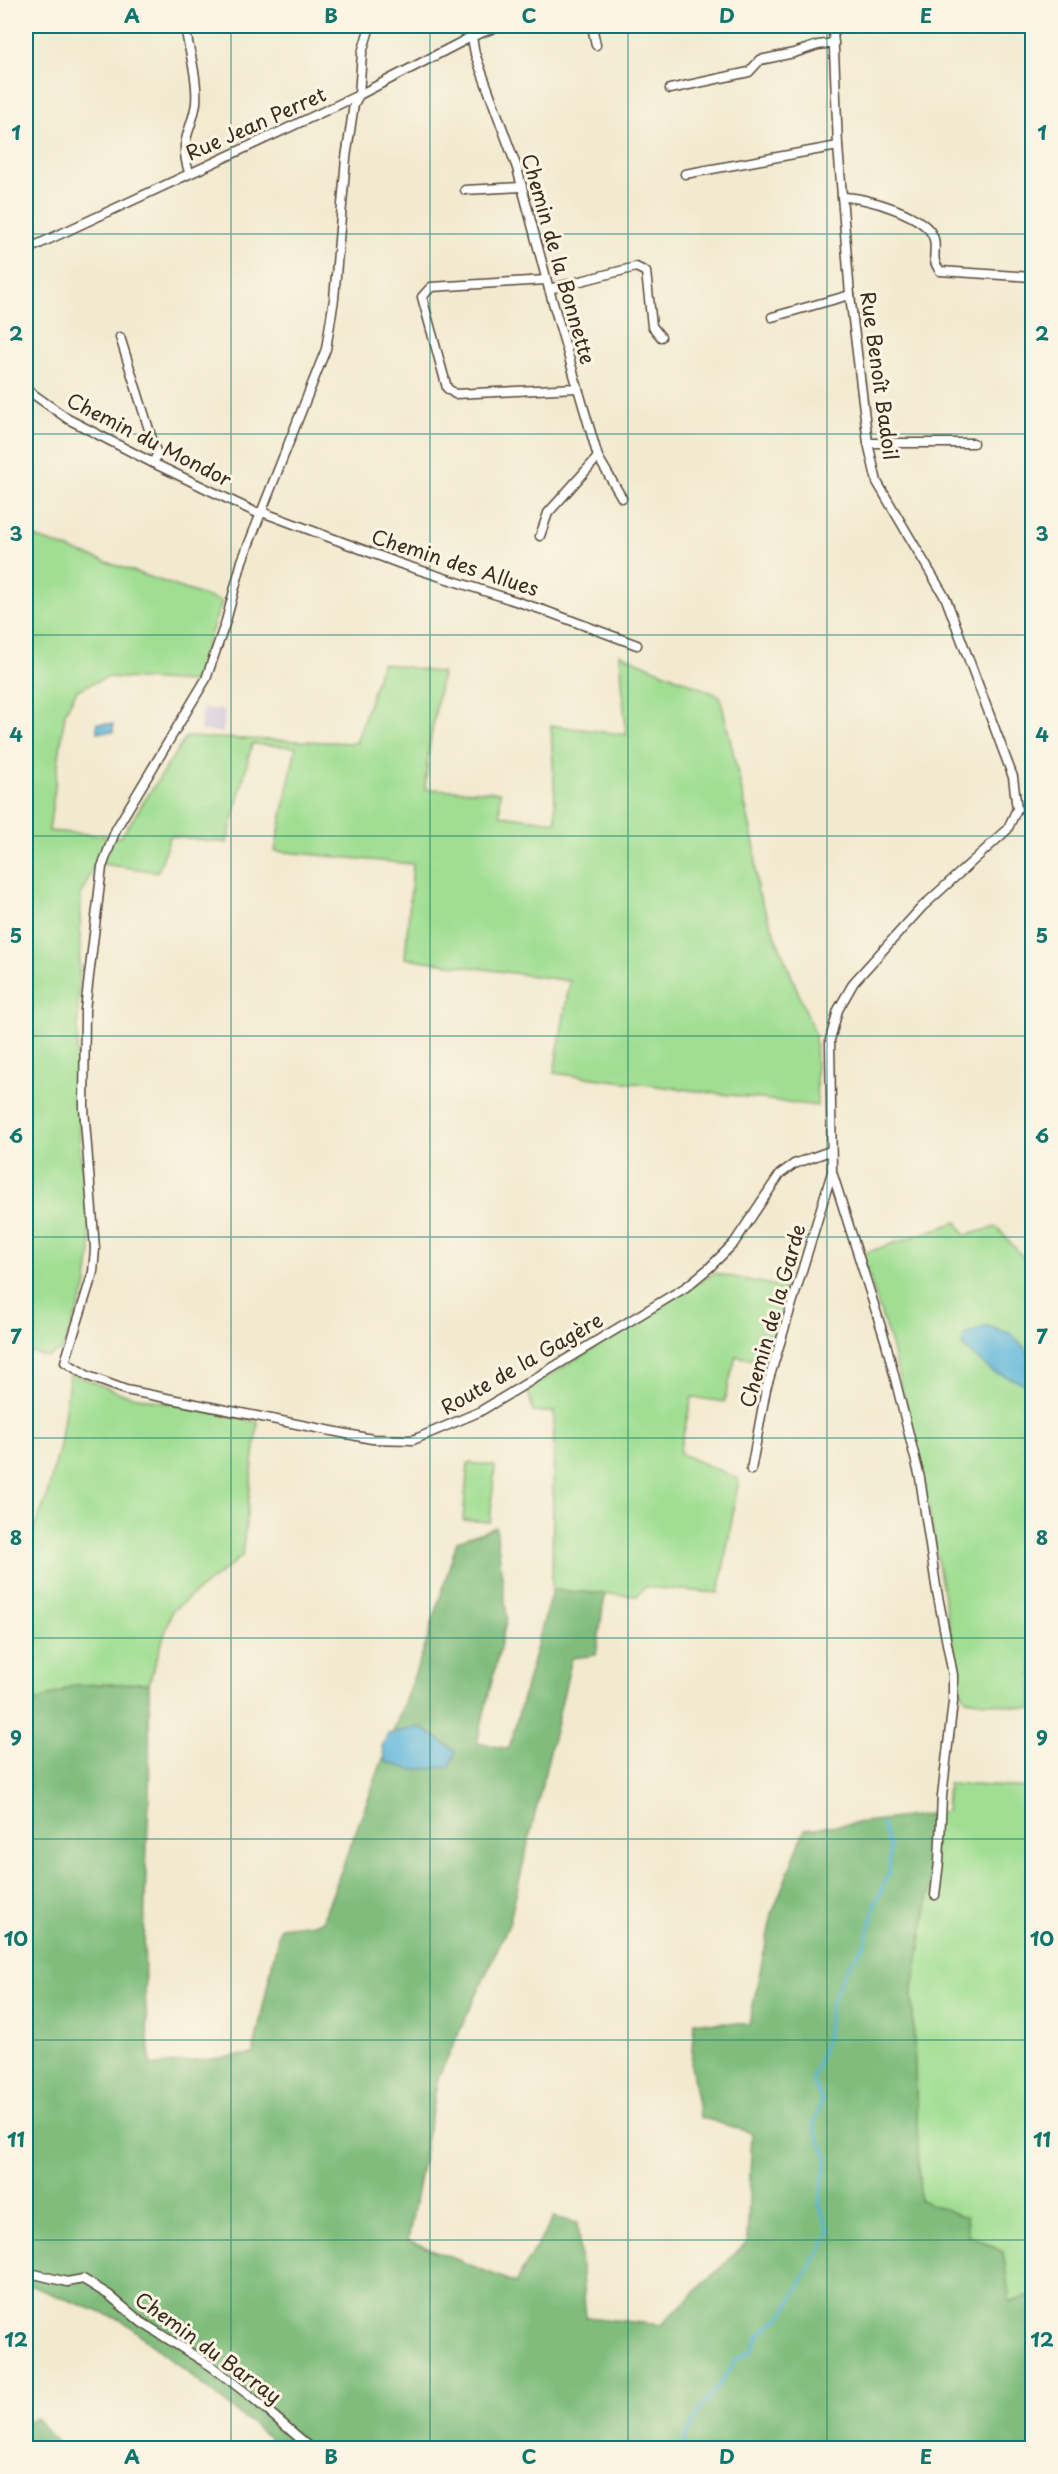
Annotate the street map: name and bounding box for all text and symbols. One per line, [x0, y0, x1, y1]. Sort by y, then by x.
text: A [124, 0, 140, 30]
text: B [324, 0, 338, 30]
text: C [521, 0, 537, 30]
text: D [719, 0, 735, 30]
text: E [920, 0, 932, 30]
street label: Rue Jean Perret [181, 79, 330, 167]
text: 1 [11, 117, 21, 147]
text: 1 [1037, 117, 1047, 147]
street label: Chemin de la Bonnette [515, 150, 603, 368]
street label: Rue Benoît Badoil [853, 290, 907, 462]
text: 2 [9, 318, 23, 348]
text: 2 [1035, 318, 1049, 348]
street label: Chemin du Mondor [62, 385, 238, 494]
text: 3 [9, 518, 23, 548]
text: 3 [1035, 518, 1049, 548]
street label: Chemin des Allues [368, 521, 543, 603]
text: 4 [9, 719, 23, 749]
text: 4 [1035, 719, 1049, 749]
text: 5 [10, 920, 22, 950]
text: 5 [1036, 920, 1048, 950]
text: 6 [9, 1120, 23, 1150]
text: 6 [1035, 1120, 1049, 1150]
street label: Chemin de la Garde [731, 1220, 813, 1411]
street label: Route de la Gagère [435, 1304, 608, 1422]
text: 7 [10, 1321, 22, 1351]
text: 7 [1036, 1321, 1048, 1351]
text: 8 [10, 1522, 22, 1552]
text: 8 [1036, 1522, 1048, 1552]
text: 9 [10, 1722, 22, 1752]
text: 9 [1036, 1722, 1048, 1752]
text: 10 [4, 1923, 28, 1953]
text: 10 [1030, 1923, 1054, 1953]
text: 11 [7, 2124, 25, 2154]
text: 11 [1033, 2124, 1051, 2154]
street label: Chemin du Barray [129, 2284, 288, 2411]
text: 12 [4, 2324, 28, 2354]
text: 12 [1030, 2324, 1054, 2354]
text: A [124, 2441, 140, 2471]
text: B [324, 2441, 338, 2471]
text: C [521, 2441, 537, 2471]
text: D [719, 2441, 735, 2471]
text: E [920, 2441, 932, 2471]

